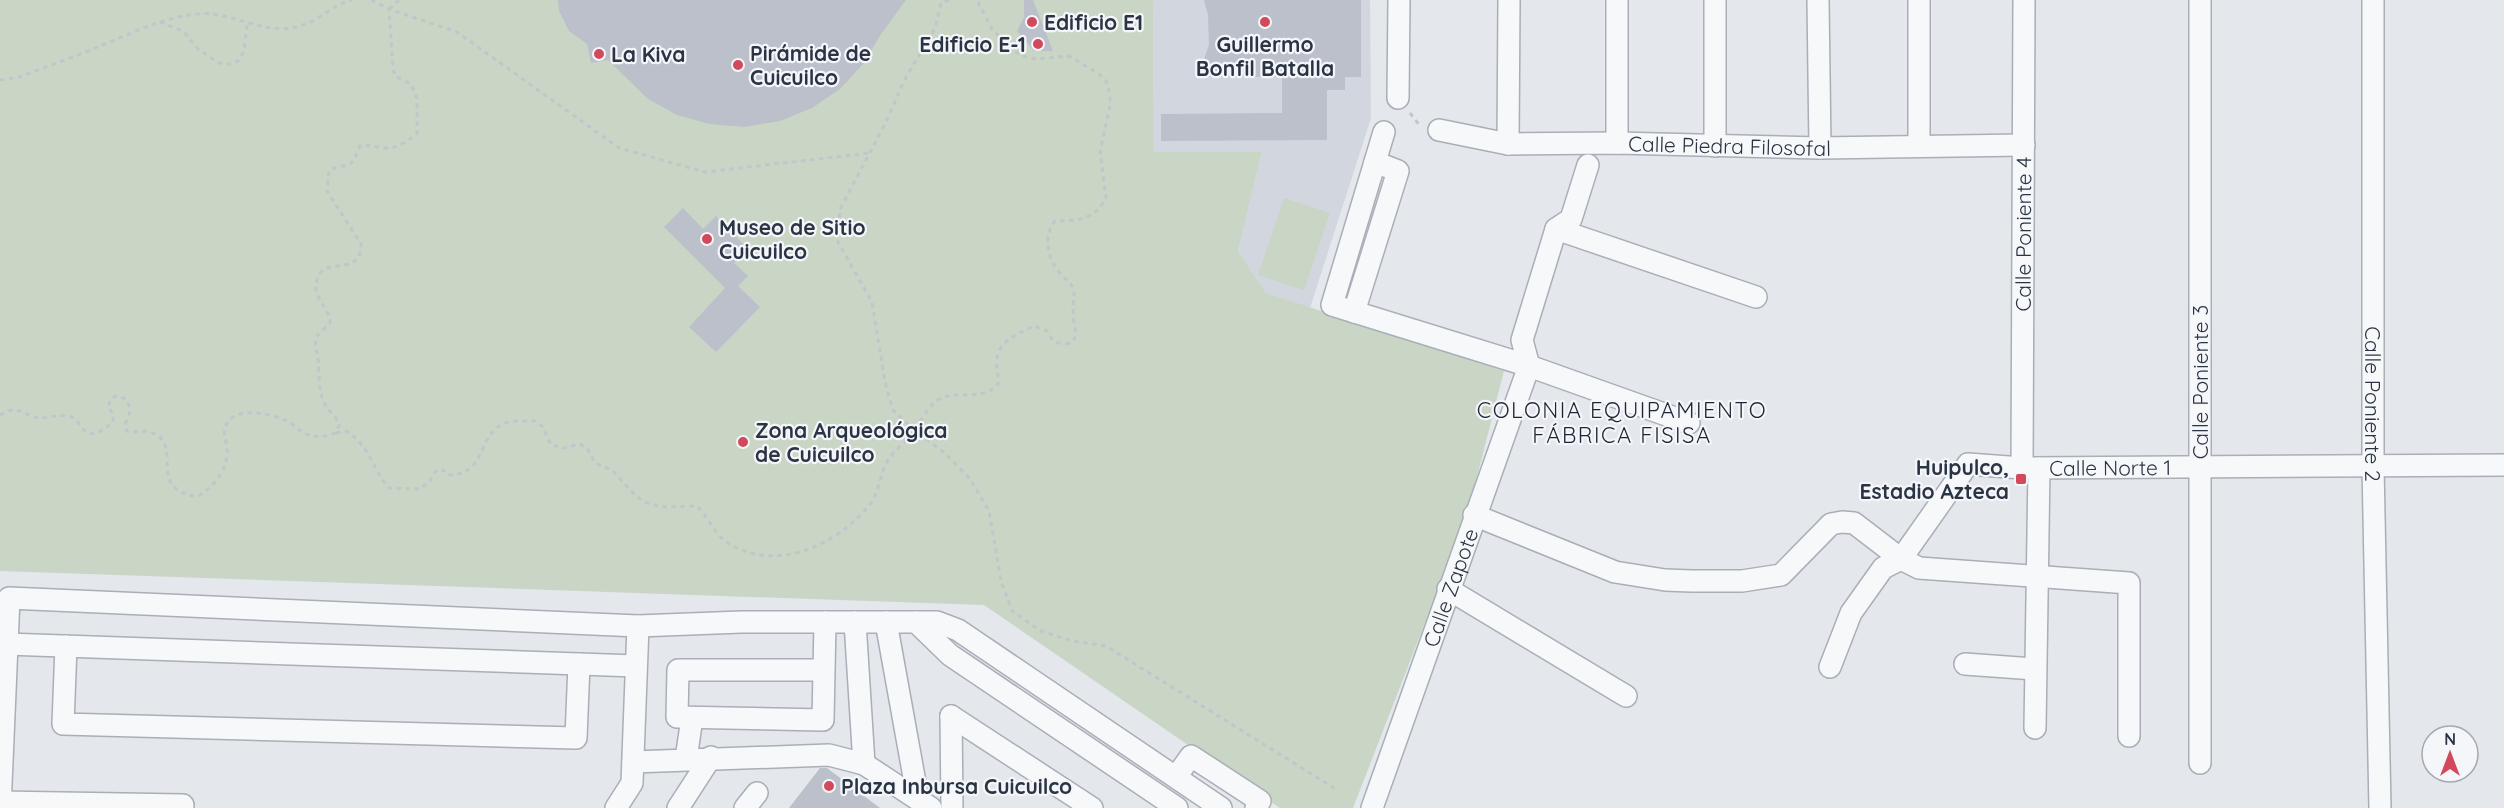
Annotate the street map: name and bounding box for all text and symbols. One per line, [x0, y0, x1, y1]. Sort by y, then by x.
place label: Edificio E1 [1044, 9, 1143, 35]
marker: Edificio E1 [1025, 15, 1039, 29]
marker: Guillermo Bonfil Batalla [1258, 15, 1272, 29]
place label: Edificio E-1 [919, 31, 1026, 57]
place label: Guillermo Bonfil Batalla [1196, 31, 1334, 81]
marker: Edificio E-1 [1031, 37, 1045, 51]
place label: Pirámide de Cuicuilco [750, 40, 871, 90]
place label: La Kiva [611, 41, 686, 67]
marker: La Kiva [592, 47, 606, 61]
marker: Pirámide de Cuicuilco [731, 58, 745, 72]
street label: Calle Piedra Filosofal [1628, 130, 1831, 161]
street label: Calle Poniente 4 [2010, 157, 2036, 312]
place label: Museo de Sitio Cuicuilco [719, 214, 866, 264]
marker: Museo de Sitio Cuicuilco [700, 232, 714, 246]
street label: Calle Poniente 3 [2187, 305, 2213, 459]
street label: Calle Poniente 2 [2360, 326, 2386, 482]
district label: COLONIA EQUIPAMIENTO FÁBRICA FISISA [1477, 396, 1767, 449]
place label: Zona Arqueológica de Cuicuilco [755, 417, 948, 467]
marker: Zona Arqueológica de Cuicuilco [736, 435, 750, 449]
place label: Huipulco, Estadio Azteca [1859, 454, 2009, 504]
street label: Calle Norte 1 [2049, 454, 2171, 481]
marker: Huipulco, Estadio Azteca [2014, 472, 2028, 486]
street label: Calle Zapote [1417, 525, 1483, 650]
north arrow [2420, 724, 2480, 784]
text: N [2444, 729, 2456, 749]
place label: Plaza Inbursa Cuicuilco [841, 773, 1072, 799]
marker: Plaza Inbursa Cuicuilco [822, 779, 836, 793]

